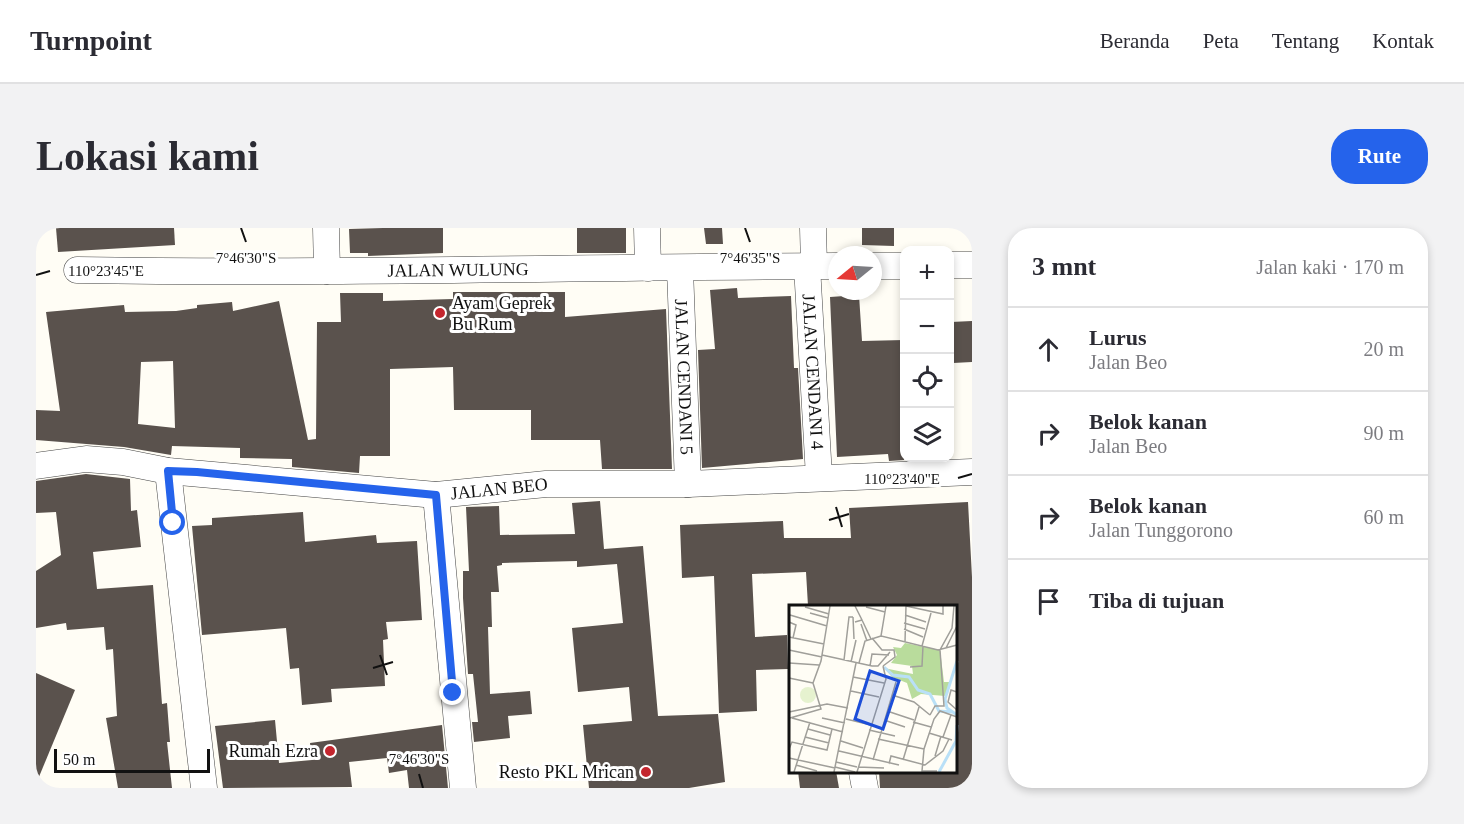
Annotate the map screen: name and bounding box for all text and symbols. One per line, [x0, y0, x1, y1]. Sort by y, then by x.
text: Turnpoint [30, 25, 152, 56]
text: Beranda [1100, 29, 1170, 53]
text: Peta [1203, 29, 1239, 53]
text: Tentang [1272, 29, 1339, 53]
text: Kontak [1372, 29, 1434, 53]
button: Rute [1331, 129, 1428, 184]
text: Lokasi kami [36, 133, 259, 179]
north arrow [828, 246, 882, 300]
map controls [900, 246, 954, 462]
button: + [900, 246, 954, 300]
text: 7°46'30"S [216, 250, 276, 266]
text: 7°46'35"S [720, 250, 780, 266]
text: 3 mnt [1032, 252, 1096, 281]
text: Jalan kaki · 170 m [1256, 256, 1404, 278]
street label: JALAN WULUNG [387, 259, 529, 281]
text: 110°23'45"E [68, 263, 144, 279]
place label: Ayam Geprek Bu Rum [452, 293, 552, 334]
street label: JALAN CENDANI 4 [799, 293, 827, 450]
street label: JALAN CENDANI 5 [671, 299, 697, 455]
button: − [900, 300, 954, 354]
marker: Ayam Geprek Bu Rum [433, 306, 447, 320]
text: Lurus [1089, 325, 1146, 350]
icon: ahead [1032, 333, 1065, 366]
text: 20 m [1363, 338, 1404, 360]
text: Jalan Beo [1089, 351, 1167, 373]
button: locate [900, 354, 954, 408]
button: layers [900, 408, 954, 462]
text: Belok kanan [1089, 409, 1207, 434]
icon: right [1032, 417, 1065, 450]
text: 90 m [1363, 422, 1404, 444]
text: Jalan Beo [1089, 435, 1167, 457]
text: 110°23'40"E [864, 471, 940, 487]
street label: JALAN BEO [450, 474, 549, 503]
text: Belok kanan [1089, 493, 1207, 518]
icon: right [1032, 501, 1065, 534]
text: 60 m [1363, 506, 1404, 528]
route start [159, 509, 185, 535]
text: Jalan Tunggorono [1089, 519, 1233, 541]
icon: arrive [1032, 585, 1065, 618]
text: Tiba di tujuan [1089, 588, 1224, 613]
inset map [789, 605, 957, 773]
route end [439, 679, 465, 705]
place label: Rumah Ezra [229, 741, 318, 761]
marker: Rumah Ezra [323, 744, 337, 758]
scale bar [54, 746, 210, 774]
text: 50 m [63, 751, 95, 768]
text: 7°46'30"S [389, 751, 449, 767]
place label: Resto PKL Mrican [499, 762, 634, 782]
marker: Resto PKL Mrican [639, 765, 653, 779]

